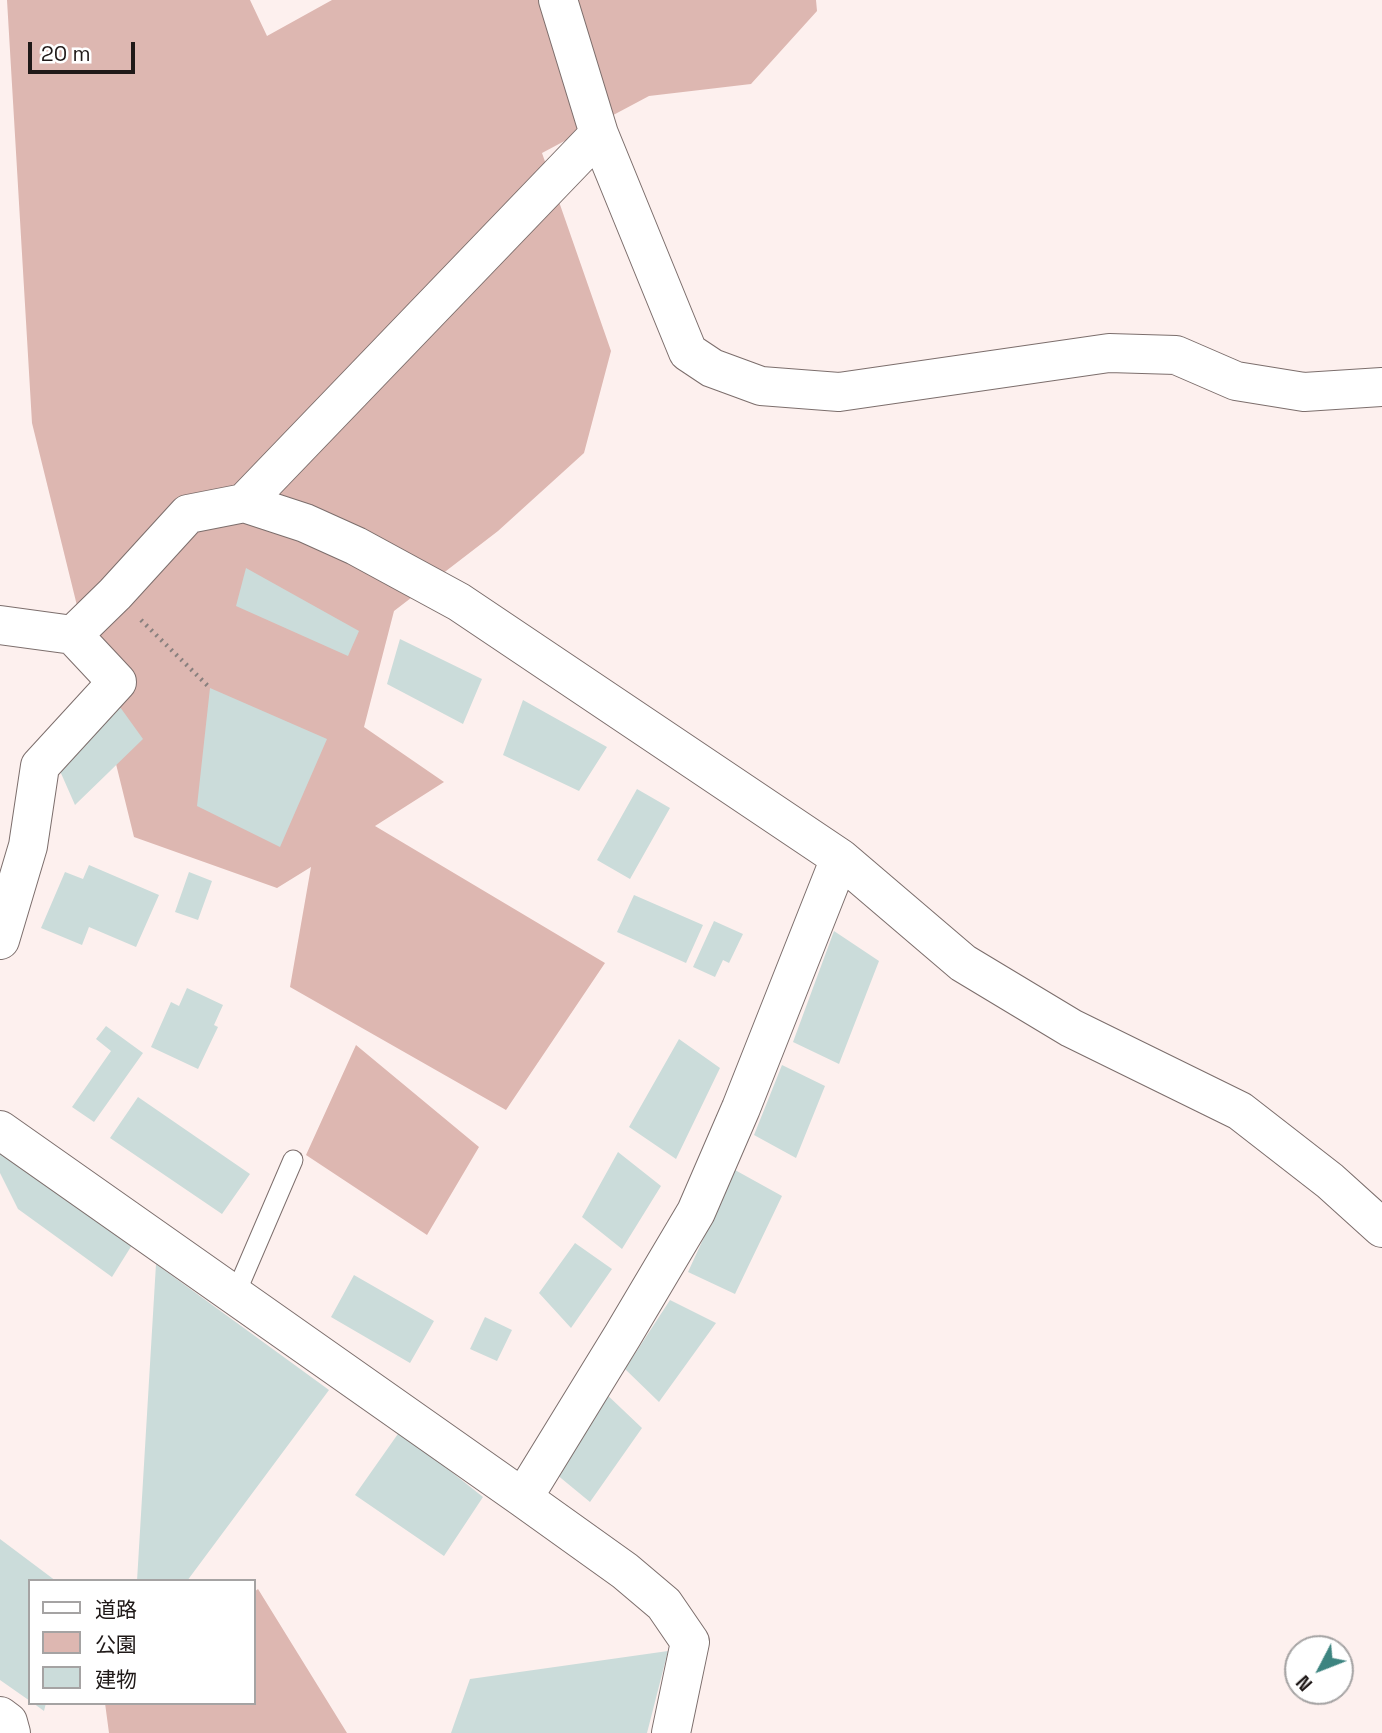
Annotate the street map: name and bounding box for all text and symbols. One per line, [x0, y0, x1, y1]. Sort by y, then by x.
scale bar [32, 28, 138, 72]
text: 20 m [41, 40, 91, 67]
legend [28, 1579, 256, 1705]
text: 道路 [95, 1596, 137, 1623]
text: 公園 [95, 1631, 137, 1658]
north arrow [1284, 1635, 1354, 1705]
text: 建物 [95, 1666, 137, 1693]
text: N [1291, 1670, 1318, 1696]

